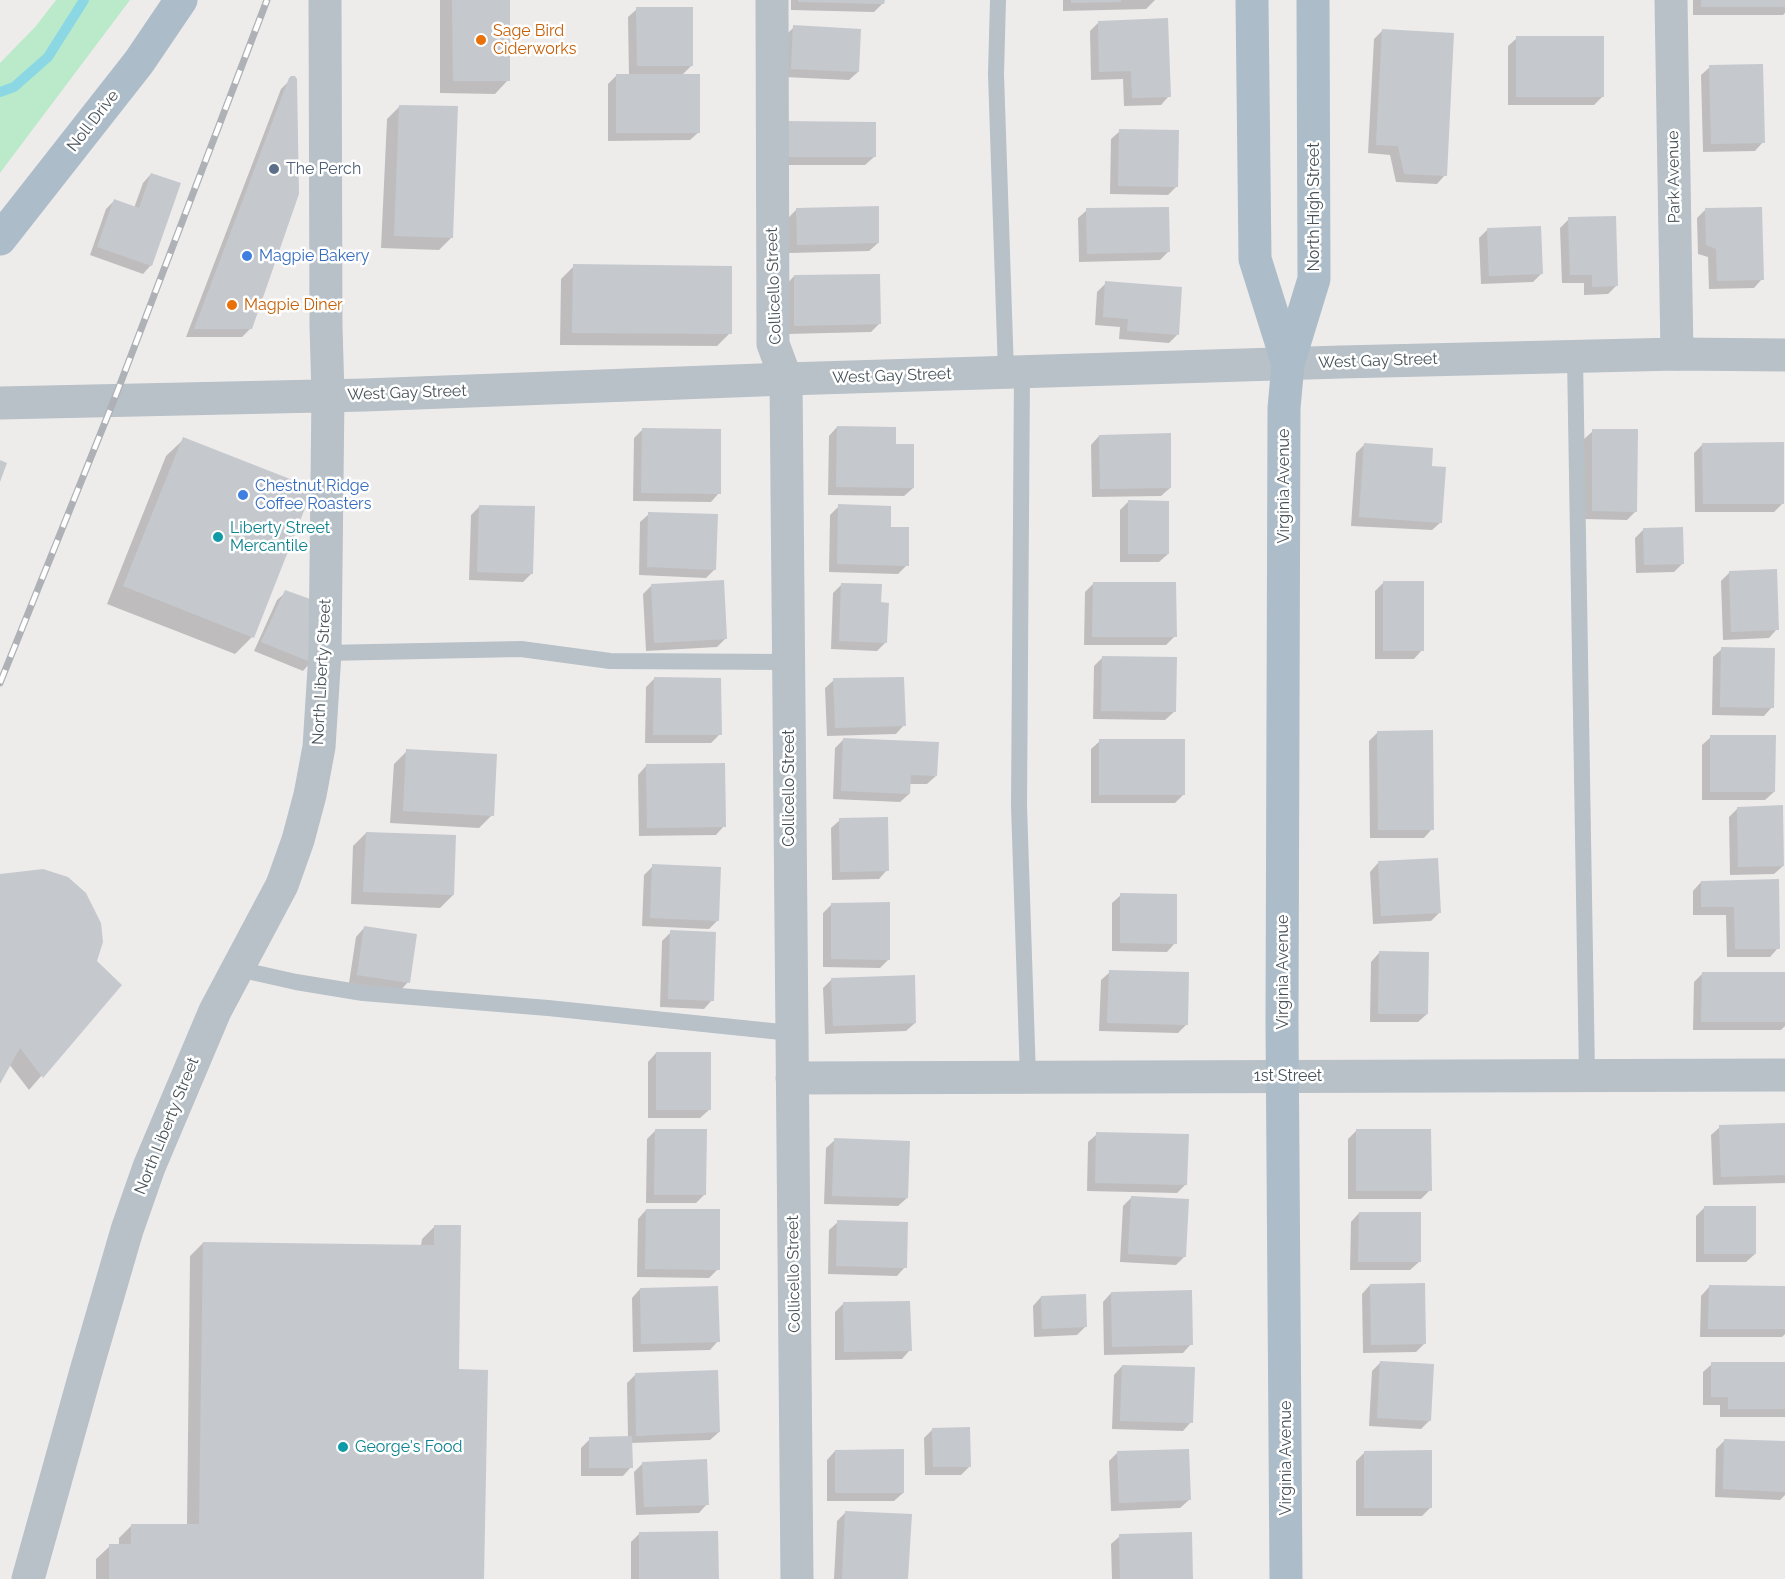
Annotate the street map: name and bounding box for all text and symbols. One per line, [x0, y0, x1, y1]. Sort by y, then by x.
place label: Sage Bird Ciderworks [493, 21, 576, 59]
marker: Sage Bird Ciderworks [474, 33, 488, 47]
street label: Noll Drive [63, 86, 123, 156]
street label: Park Avenue [1664, 130, 1684, 224]
street label: North High Street [1304, 142, 1324, 272]
place label: The Perch [286, 159, 361, 179]
marker: The Perch [267, 162, 281, 176]
street label: Collicello Street [762, 227, 786, 345]
place label: Magpie Bakery [259, 246, 369, 266]
marker: Magpie Bakery [240, 249, 254, 263]
place label: Magpie Diner [244, 295, 343, 315]
marker: Magpie Diner [225, 298, 239, 312]
street label: West Gay Street [1318, 349, 1438, 373]
street label: West Gay Street [832, 364, 952, 388]
street label: West Gay Street [347, 381, 467, 405]
street label: Virginia Avenue [1274, 429, 1294, 543]
place label: Chestnut Ridge Coffee Roasters [255, 476, 371, 514]
marker: Chestnut Ridge Coffee Roasters [236, 488, 250, 502]
place label: Liberty Street Mercantile [230, 518, 330, 556]
marker: Liberty Street Mercantile [211, 530, 225, 544]
street label: North Liberty Street [309, 598, 335, 746]
street label: Collicello Street [779, 729, 799, 847]
street label: Virginia Avenue [1273, 915, 1293, 1029]
street label: North Liberty Street [131, 1055, 203, 1197]
street label: 1st Street [1254, 1066, 1322, 1086]
street label: Collicello Street [783, 1215, 805, 1333]
street label: Virginia Avenue [1276, 1401, 1296, 1515]
place label: George's Food [355, 1437, 463, 1457]
marker: George's Food [336, 1440, 350, 1454]

